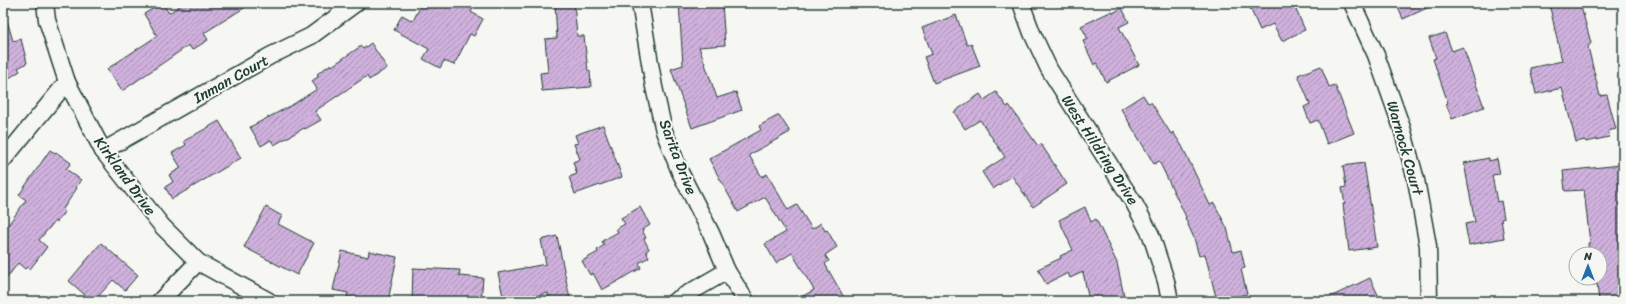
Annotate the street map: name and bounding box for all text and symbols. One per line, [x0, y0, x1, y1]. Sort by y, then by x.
street label: Inman Court [188, 47, 274, 111]
street label: West Hildring Drive [1054, 89, 1146, 211]
street label: Warnock Court [1379, 98, 1431, 199]
street label: Sarita Drive [652, 115, 704, 199]
street label: Kirkland Drive [87, 131, 163, 221]
north arrow [1568, 246, 1608, 286]
text: N [1583, 247, 1592, 266]

